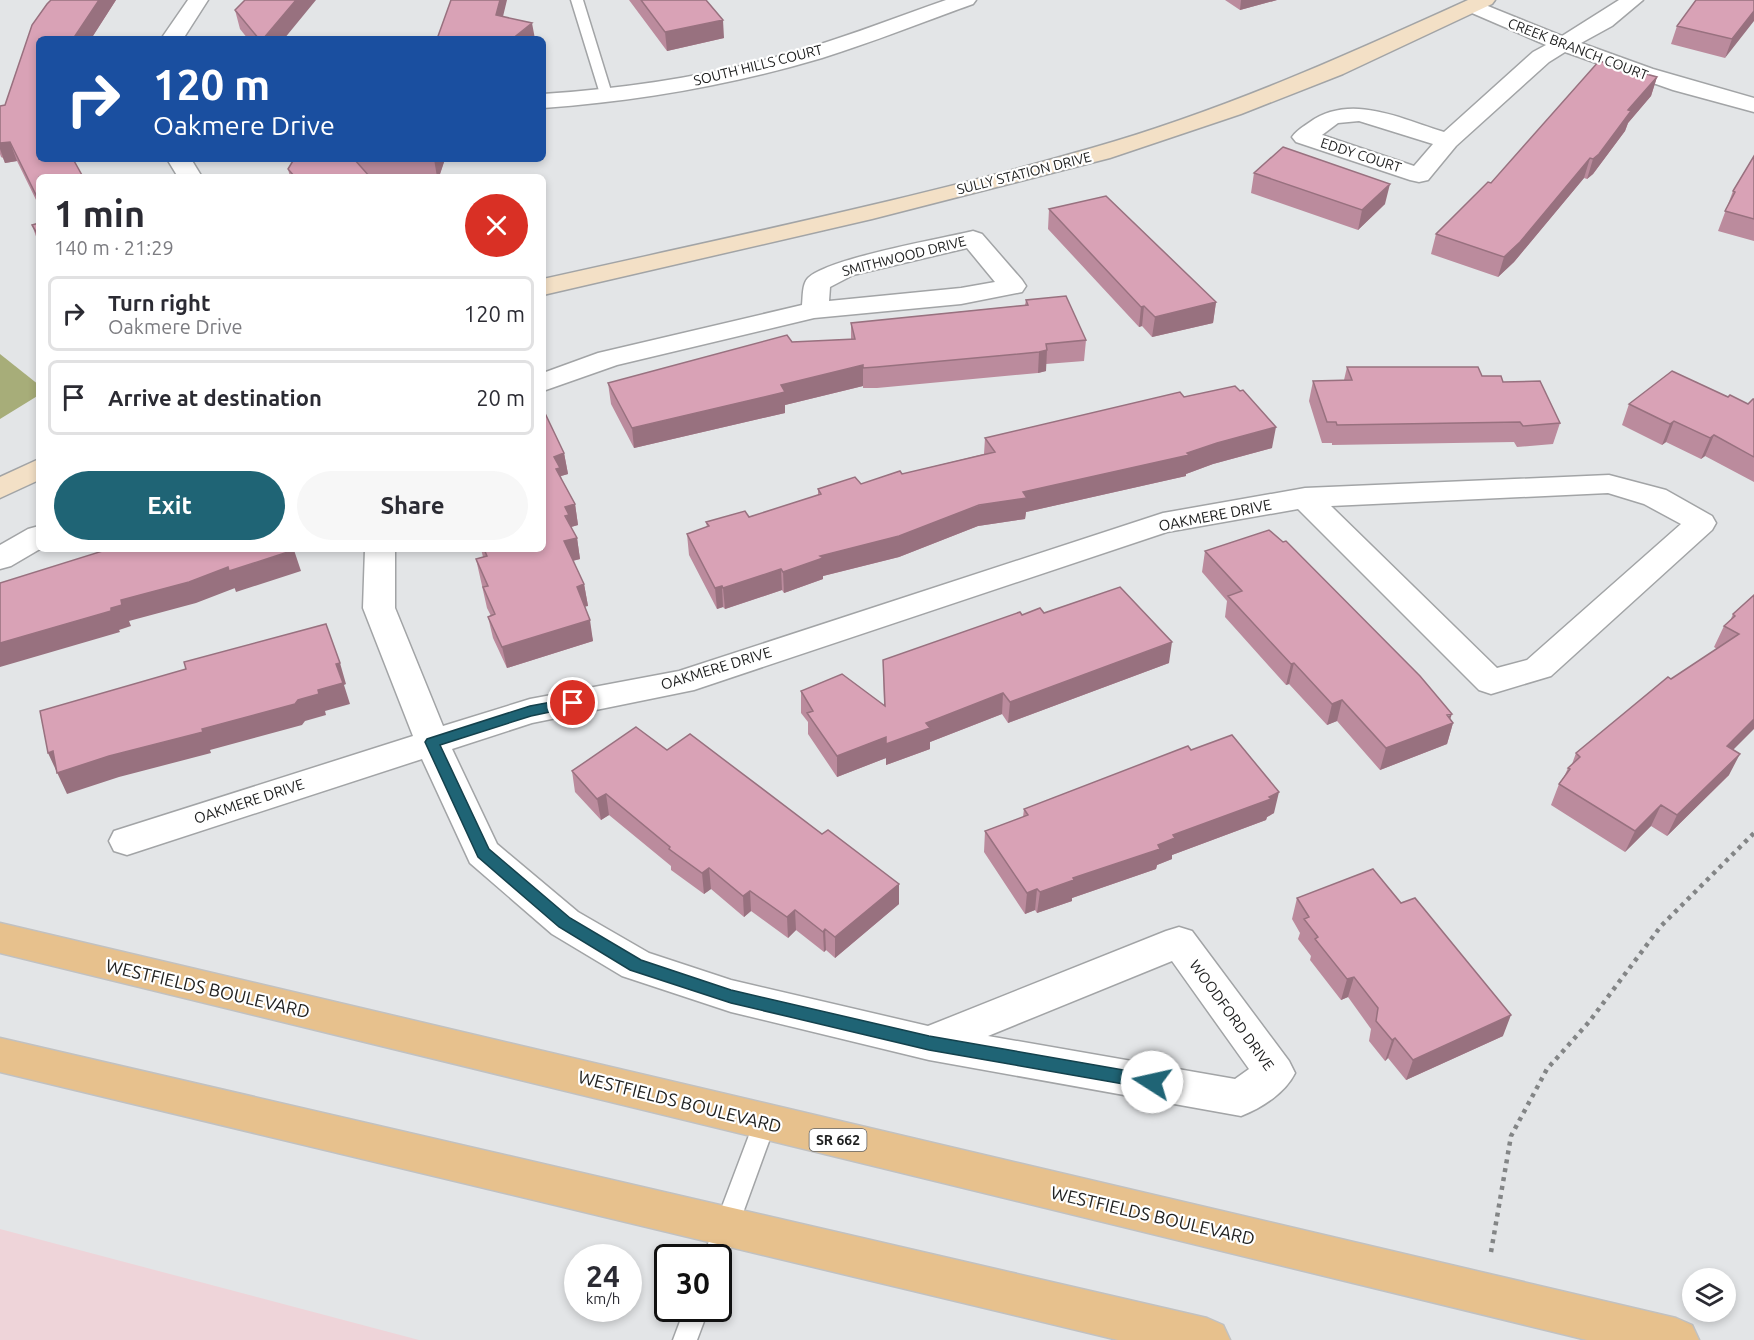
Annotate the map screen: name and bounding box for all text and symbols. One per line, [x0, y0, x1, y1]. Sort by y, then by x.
street label: CREEK BRANCH COURT [1506, 15, 1651, 83]
street label: SOUTH HILLS COURT [692, 41, 824, 89]
icon: right [54, 60, 132, 138]
text: 120 m [153, 61, 270, 108]
text: Oakmere Drive [153, 110, 335, 140]
street label: EDDY COURT [1319, 134, 1404, 176]
street label: SULLY STATION DRIVE [955, 149, 1093, 197]
text: 1 min [54, 193, 145, 234]
button: close [465, 194, 528, 257]
street label: SMITHWOOD DRIVE [840, 233, 968, 279]
text: 140 m · 21:29 [54, 236, 174, 259]
text: Turn right [108, 290, 210, 315]
icon: right [57, 297, 90, 330]
text: 120 m [464, 301, 525, 326]
text: Oakmere Drive [108, 315, 243, 338]
icon: arrive [57, 381, 90, 414]
text: Arrive at destination [108, 385, 322, 410]
text: 20 m [476, 385, 525, 410]
button: Exit [54, 471, 285, 540]
button: Share [297, 471, 528, 540]
street label: OAKMERE DRIVE [1157, 496, 1273, 534]
street label: OAKMERE DRIVE [659, 643, 773, 693]
pin [547, 677, 598, 728]
icon: arrive [556, 686, 589, 719]
street label: OAKMERE DRIVE [192, 775, 306, 827]
street label: WESTFIELDS BOULEVARD [104, 955, 312, 1021]
street label: WOODFORD DRIVE [1186, 956, 1278, 1074]
position arrow [1120, 1050, 1184, 1114]
street label: WESTFIELDS BOULEVARD [576, 1066, 784, 1136]
road number: SR 662 [810, 1129, 866, 1151]
street label: WESTFIELDS BOULEVARD [1049, 1182, 1257, 1248]
speed limit sign: 30 [654, 1244, 732, 1322]
text: 24 [586, 1259, 620, 1293]
map controls [1682, 1268, 1736, 1322]
button: layers [1682, 1268, 1736, 1322]
text: km/h [586, 1290, 620, 1307]

